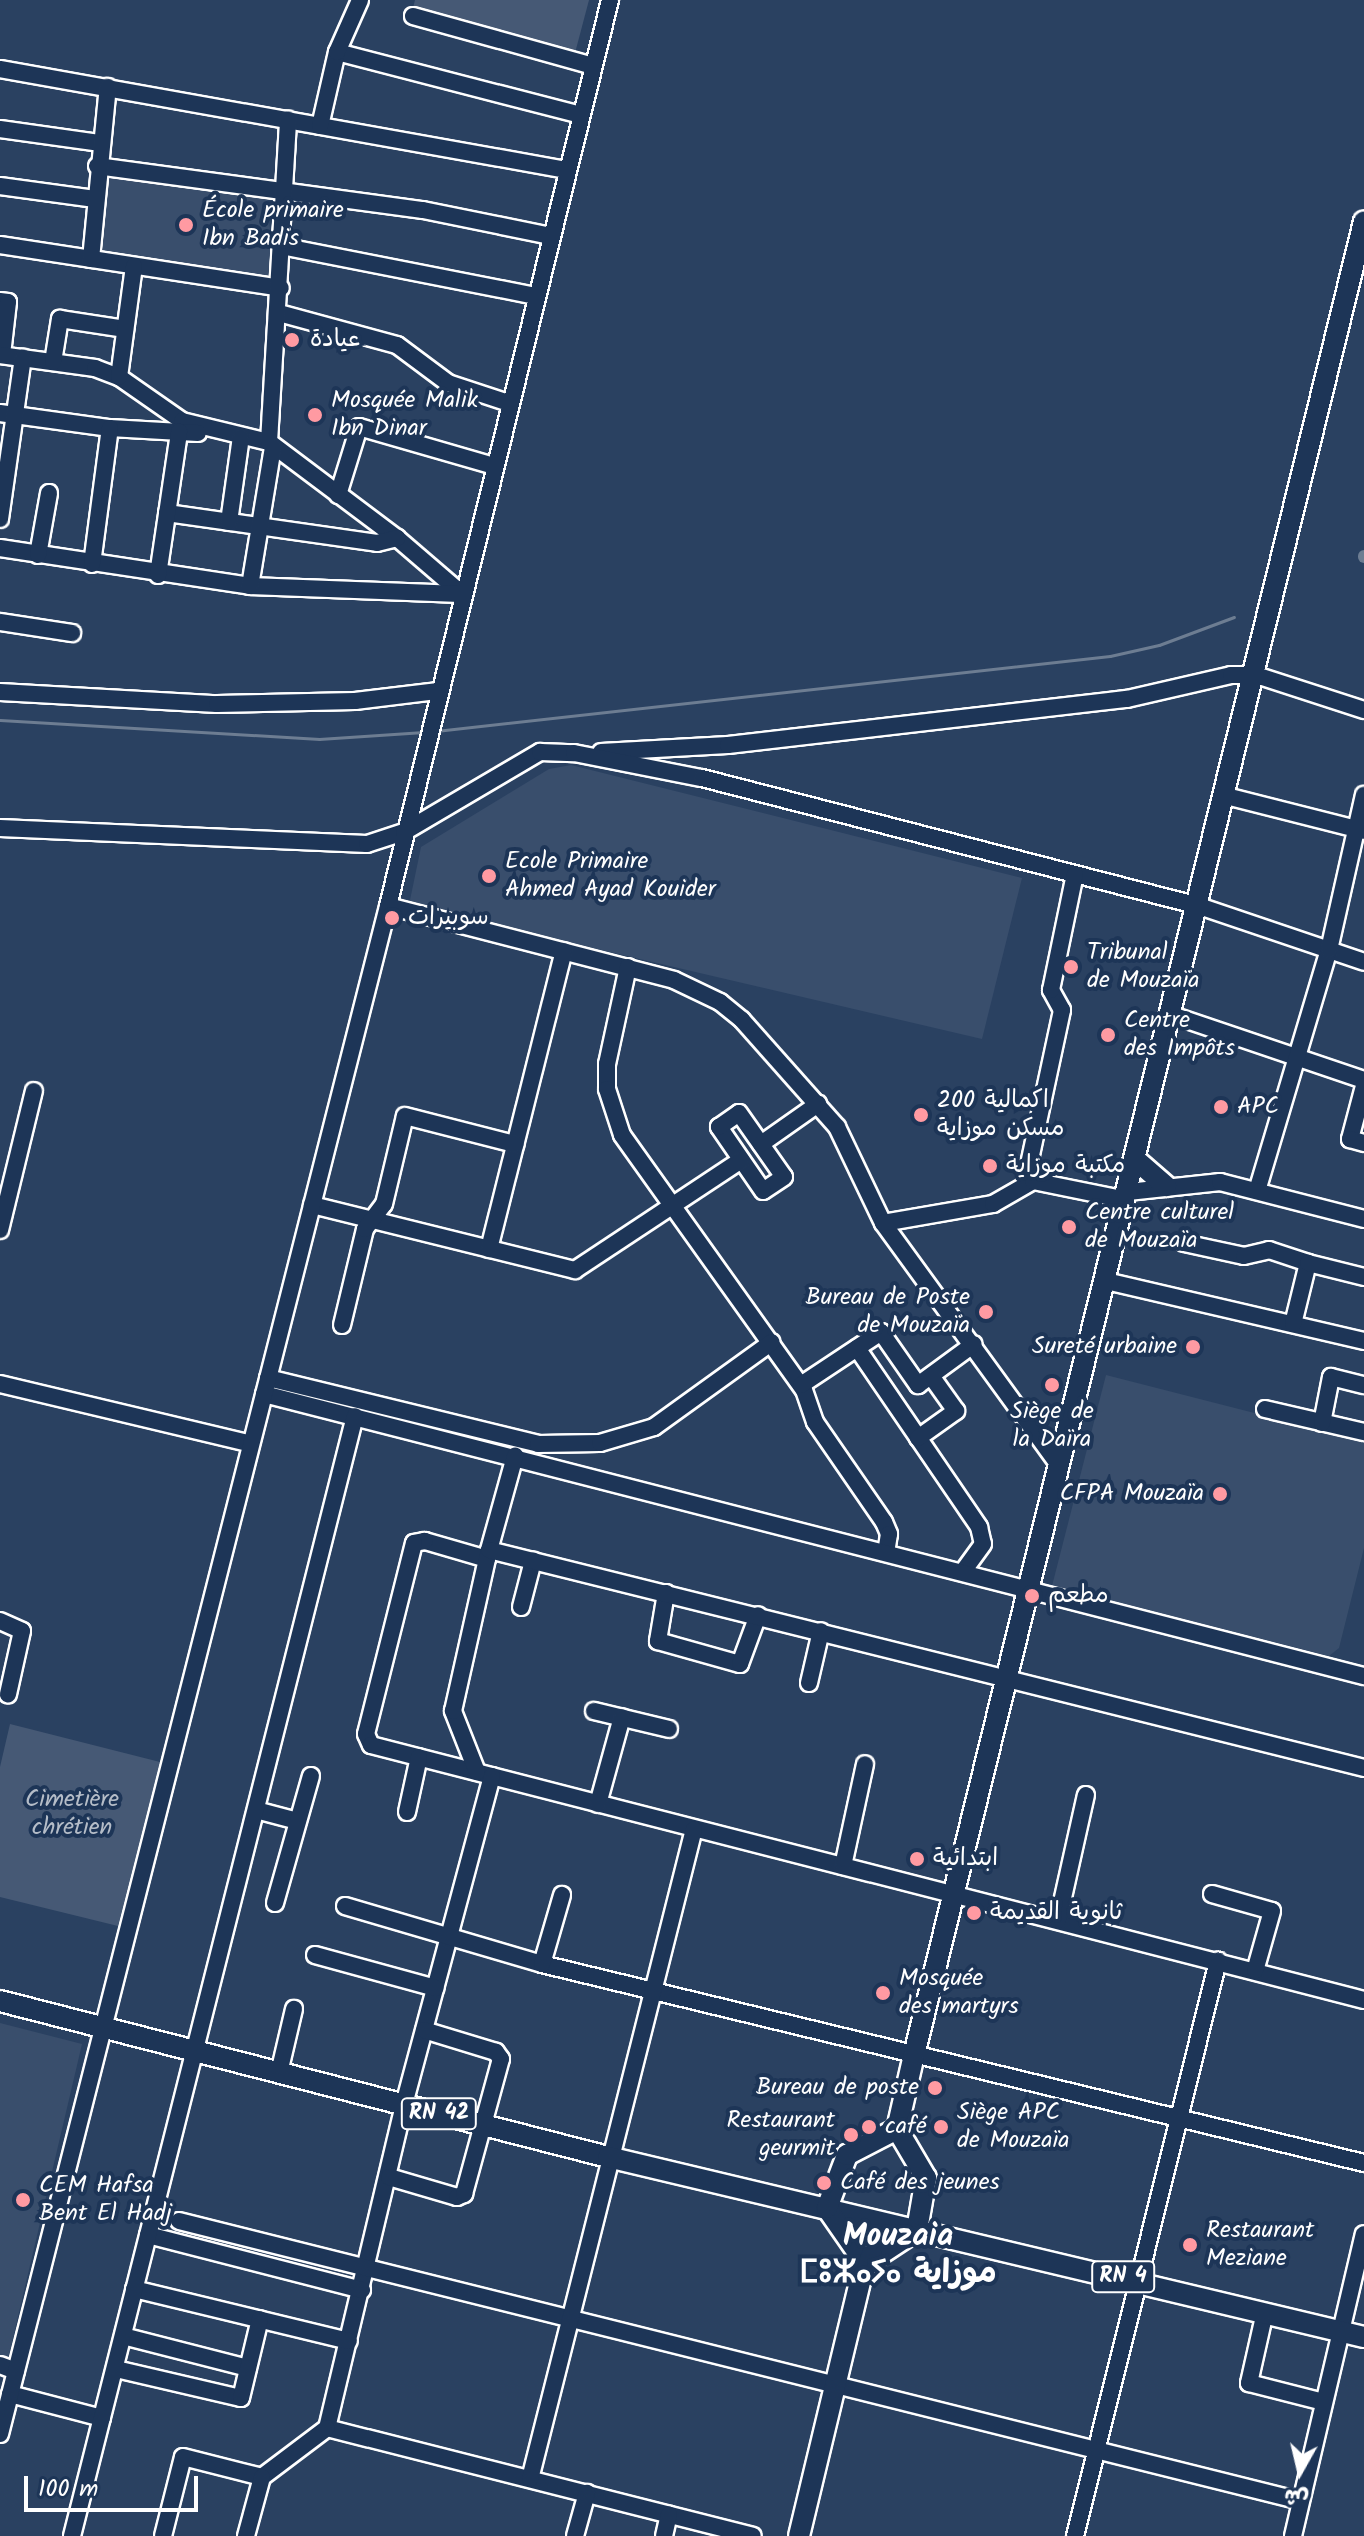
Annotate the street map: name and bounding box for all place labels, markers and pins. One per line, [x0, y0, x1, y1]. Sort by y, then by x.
place label: École primaire Ibn Badis [202, 197, 344, 253]
marker: École primaire Ibn Badis [177, 216, 195, 234]
place label: عيادة [310, 326, 360, 354]
marker: عيادة [281, 329, 303, 351]
place label: Mosquée Malik Ibn Dinar [331, 387, 478, 443]
marker: Mosquée Malik Ibn Dinar [306, 406, 324, 424]
place label: Ecole Primaire Ahmed Ayad Kouider [505, 848, 716, 904]
marker: Ecole Primaire Ahmed Ayad Kouider [480, 867, 498, 885]
place label: سوبيرات [408, 904, 489, 932]
marker: سوبيرات [383, 909, 401, 927]
place label: Tribunal de Mouzaïa [1087, 939, 1200, 995]
marker: Tribunal de Mouzaïa [1062, 958, 1080, 976]
place label: Centre des Impôts [1124, 1007, 1235, 1063]
marker: Centre des Impôts [1099, 1026, 1117, 1044]
place label: اكمالية 200 مسكن موزاية [937, 1087, 1065, 1143]
place label: APC [1237, 1093, 1279, 1121]
marker: APC [1212, 1098, 1230, 1116]
marker: اكمالية 200 مسكن موزاية [912, 1106, 930, 1124]
place label: مكتبة موزاية [1006, 1152, 1125, 1180]
marker: مكتبة موزاية [981, 1157, 999, 1175]
place label: Centre culturel de Mouzaïa [1085, 1199, 1234, 1255]
marker: Centre culturel de Mouzaïa [1060, 1218, 1078, 1236]
place label: Bureau de Poste de Mouzaïa [805, 1284, 970, 1340]
marker: Bureau de Poste de Mouzaïa [977, 1303, 995, 1321]
place label: Sureté urbaine [1032, 1333, 1177, 1361]
marker: Sureté urbaine [1184, 1338, 1202, 1356]
marker: Siège de la Daïra [1043, 1376, 1061, 1394]
place label: Siège de la Daïra [1010, 1398, 1094, 1454]
place label: CFPA Mouzaïa [1060, 1480, 1204, 1508]
marker: CFPA Mouzaïa [1211, 1485, 1229, 1503]
place label: مطعم [1048, 1582, 1109, 1610]
marker: مطعم [1023, 1587, 1041, 1605]
place label: ابتدائية [933, 1845, 998, 1873]
marker: ابتدائية [908, 1850, 926, 1868]
place label: ثانوية القديمة [990, 1899, 1122, 1927]
marker: ثانوية القديمة [965, 1904, 983, 1922]
place label: Mosquée des martyrs [899, 1965, 1019, 2021]
marker: Mosquée des martyrs [874, 1984, 892, 2002]
place label: Bureau de poste [756, 2074, 919, 2102]
marker: Bureau de poste [926, 2079, 944, 2097]
place label: Siège APC de Mouzaïa [957, 2099, 1070, 2155]
place label: Restaurant geurmit [727, 2107, 835, 2163]
place label: café [885, 2113, 926, 2141]
marker: café [860, 2118, 878, 2136]
marker: Siège APC de Mouzaïa [932, 2118, 950, 2136]
marker: Restaurant geurmit [842, 2126, 860, 2144]
place label: Café des jeunes [840, 2169, 1000, 2197]
place label: CEM Hafsa Bent El Hadj [39, 2172, 172, 2228]
marker: Café des jeunes [815, 2174, 833, 2192]
marker: CEM Hafsa Bent El Hadj [14, 2191, 32, 2209]
place label: Restaurant Meziane [1206, 2217, 1314, 2273]
marker: Restaurant Meziane [1181, 2236, 1199, 2254]

